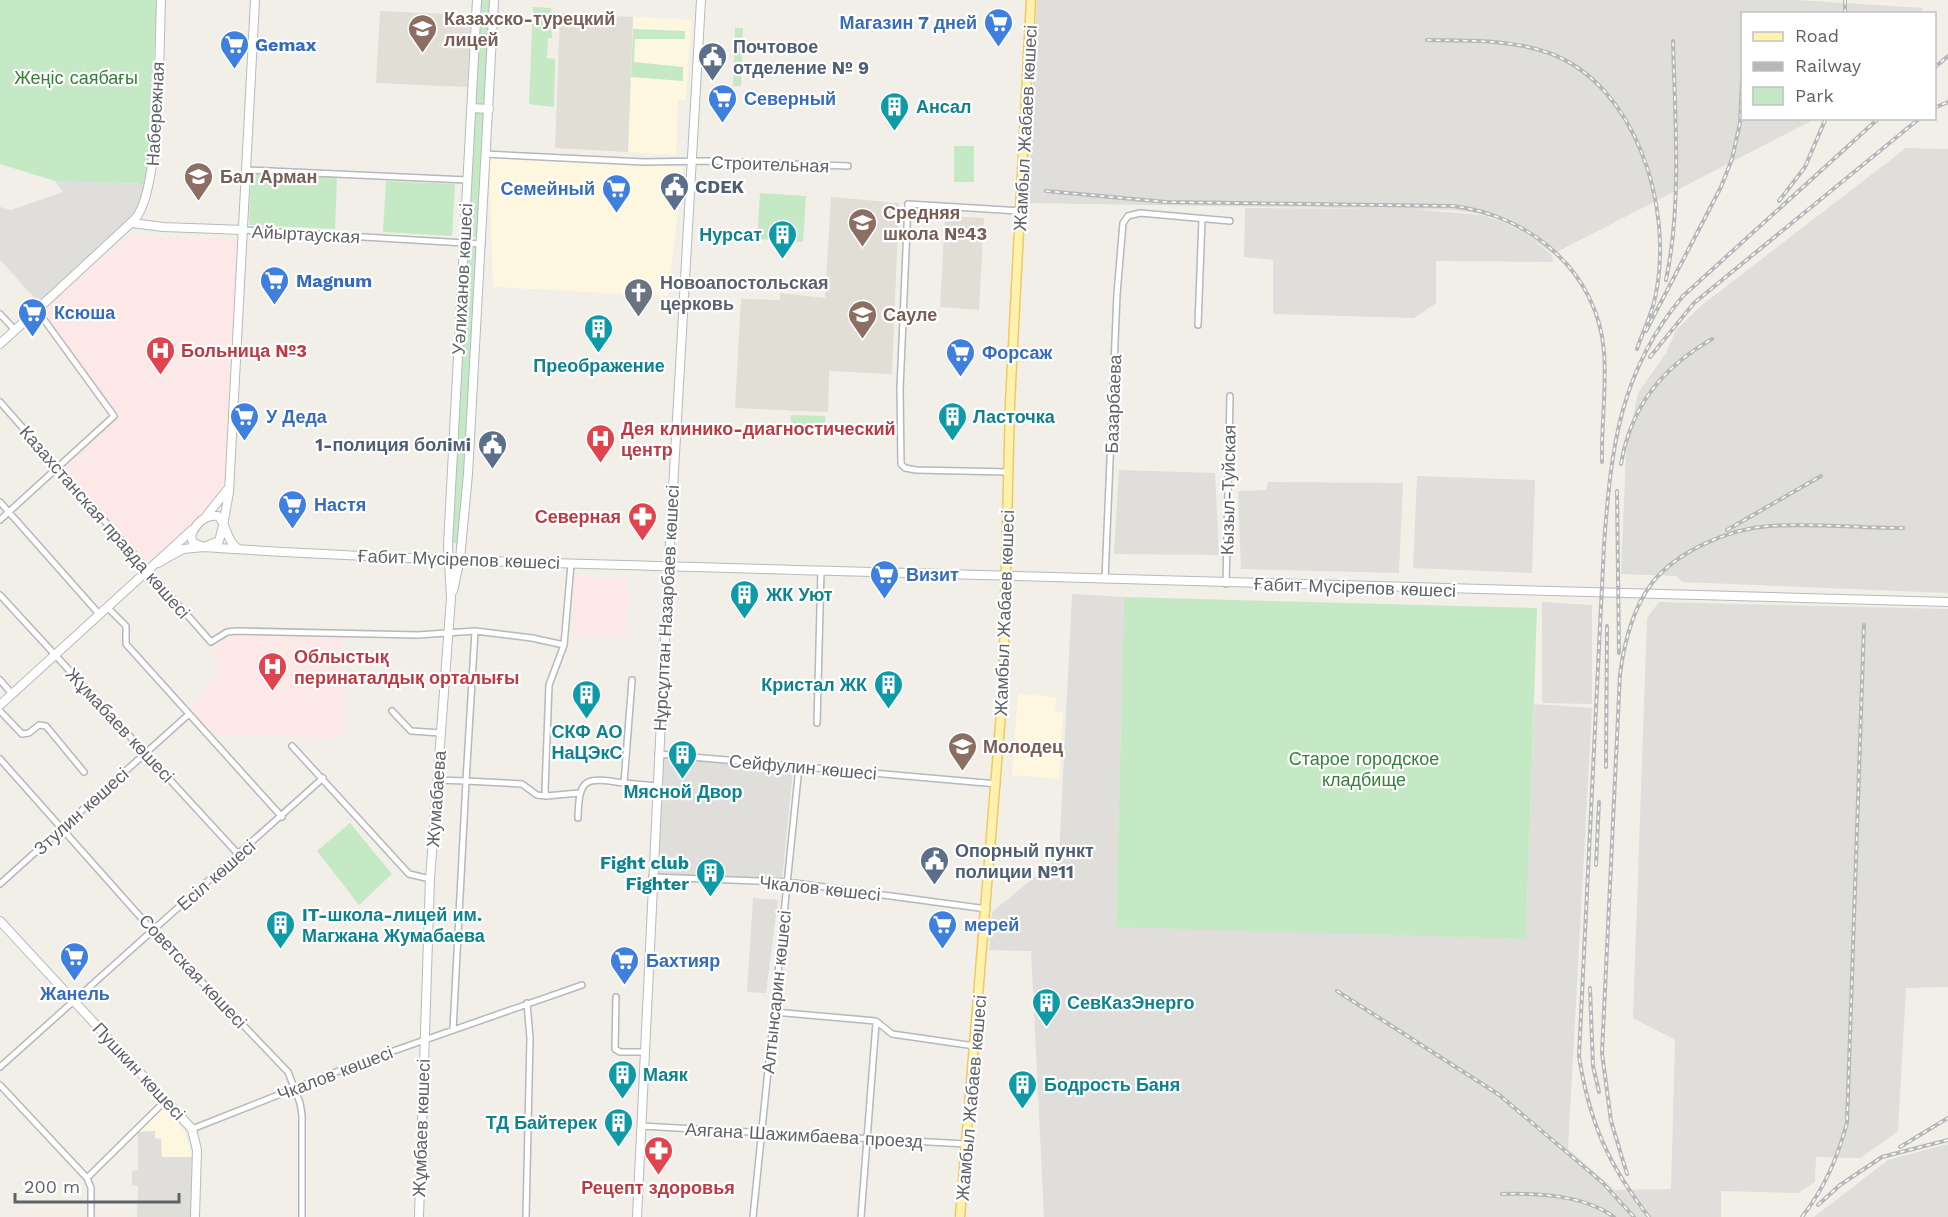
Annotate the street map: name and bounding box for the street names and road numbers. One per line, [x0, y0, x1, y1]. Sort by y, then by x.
street label: Жамбыл Жабаев көшесі [1009, 24, 1041, 232]
street label: Набережная [142, 61, 168, 167]
street label: Строительная [710, 151, 830, 177]
street label: Уәлиханов көшесі [448, 203, 476, 355]
street label: Айыртауская [251, 221, 361, 247]
street label: Базарбаева [1101, 353, 1125, 454]
street label: Казахстанская правда көшесі [16, 421, 194, 623]
street label: Кызыл-Туйская [1216, 425, 1240, 555]
street label: Нұрсұлтан Назарбаев көшесі [649, 484, 683, 732]
street label: Жамбыл Жабаев көшесі [990, 509, 1018, 717]
street label: Ғабит Мүсірепов көшесі [357, 545, 560, 573]
street label: Ғабит Мүсірепов көшесі [1253, 573, 1456, 601]
street label: Жұмабаев көшесі [62, 663, 178, 787]
street label: Жумабаева [422, 749, 450, 848]
street label: Сейфулин көшесі [728, 750, 878, 784]
street label: Зтулин көшесі [29, 763, 133, 859]
street label: Есіл көшесі [173, 835, 259, 915]
street label: Чкалов көшесі [758, 871, 882, 905]
street label: Алтынсарин көшесі [757, 909, 795, 1075]
street label: Советская көшесі [135, 910, 251, 1032]
street label: Жамбыл Жабаев көшесі [952, 994, 990, 1202]
street label: Пушкин көшесі [88, 1018, 190, 1124]
street label: Чкалов көшесі [274, 1041, 396, 1105]
street label: Жұмбаев көшесі [408, 1058, 434, 1198]
street label: Аягана Шажимбаева проезд [685, 1118, 924, 1152]

